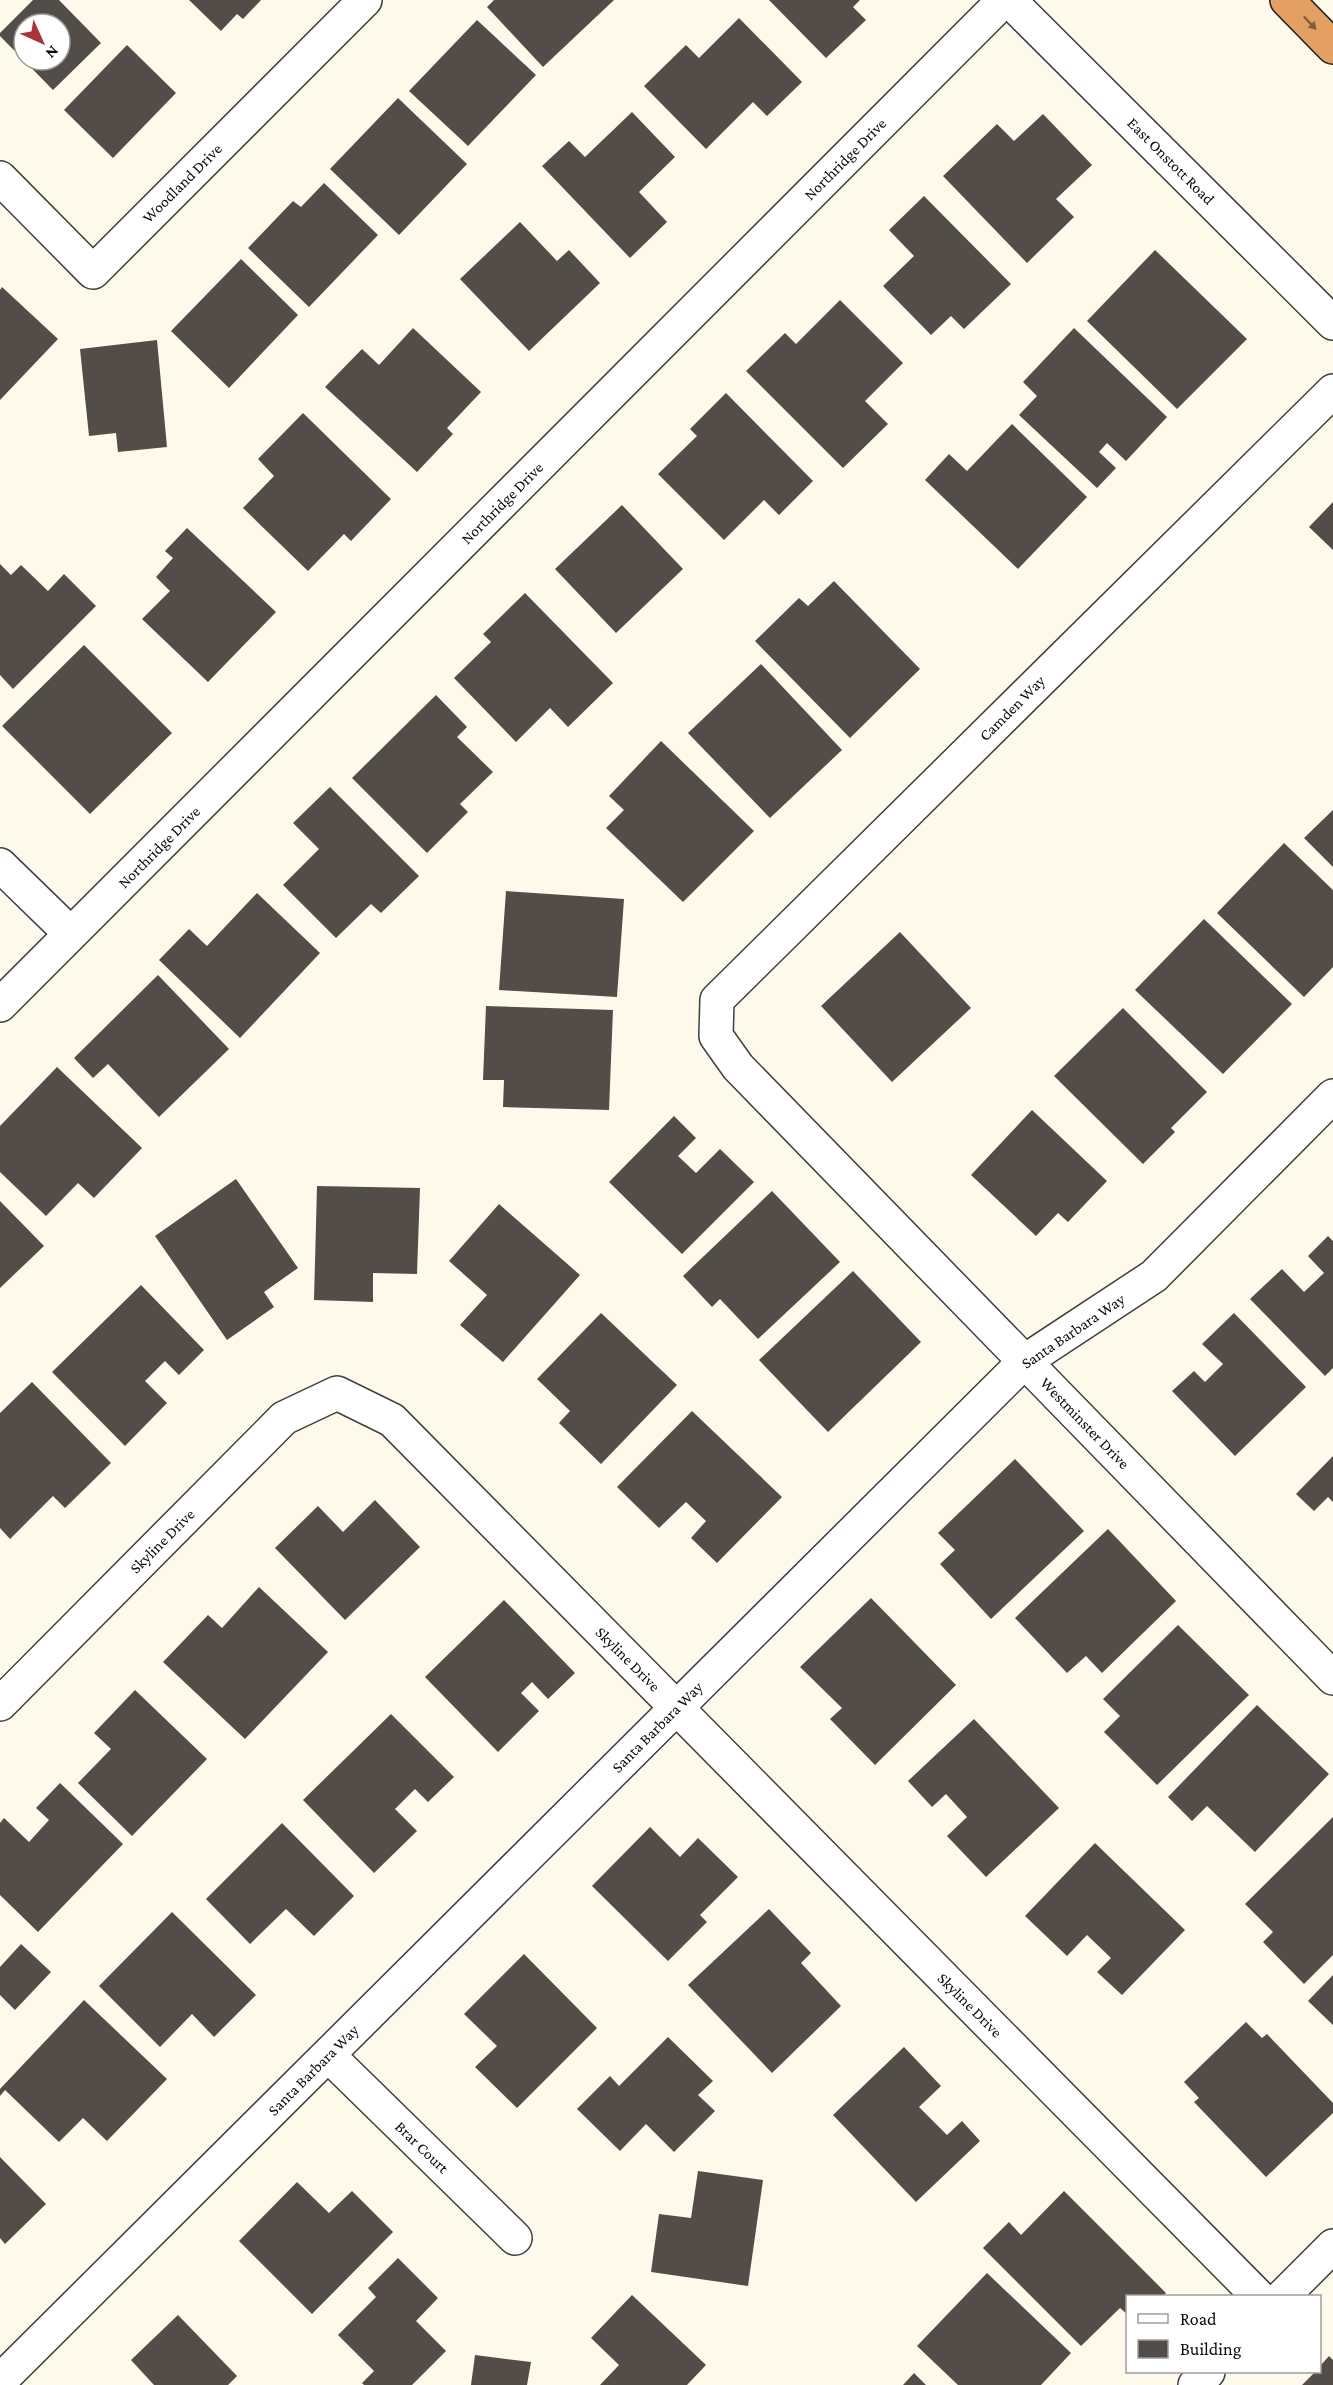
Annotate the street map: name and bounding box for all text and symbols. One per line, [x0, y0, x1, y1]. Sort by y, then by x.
north arrow [12, 12, 72, 72]
one-way arrow [1303, 16, 1317, 31]
text: N [42, 42, 62, 62]
street label: East Onstott Road [1124, 114, 1218, 208]
street label: Northridge Drive [801, 115, 890, 204]
street label: Woodland Drive [139, 140, 225, 226]
street label: Northridge Drive [458, 459, 547, 548]
street label: Camden Way [976, 671, 1049, 745]
street label: Northridge Drive [115, 803, 204, 892]
street label: Santa Barbara Way [1018, 1290, 1129, 1373]
street label: Westminster Drive [1037, 1374, 1133, 1472]
street label: Skyline Drive [126, 1505, 198, 1577]
street label: Skyline Drive [592, 1623, 664, 1695]
street label: Santa Barbara Way [608, 1678, 707, 1776]
street label: Skyline Drive [934, 1969, 1006, 2041]
street label: Santa Barbara Way [264, 2021, 363, 2119]
street label: Brar Court [392, 2118, 453, 2177]
legend [1126, 2295, 1321, 2373]
text: Road [1180, 2309, 1217, 2329]
text: Building [1180, 2339, 1242, 2359]

